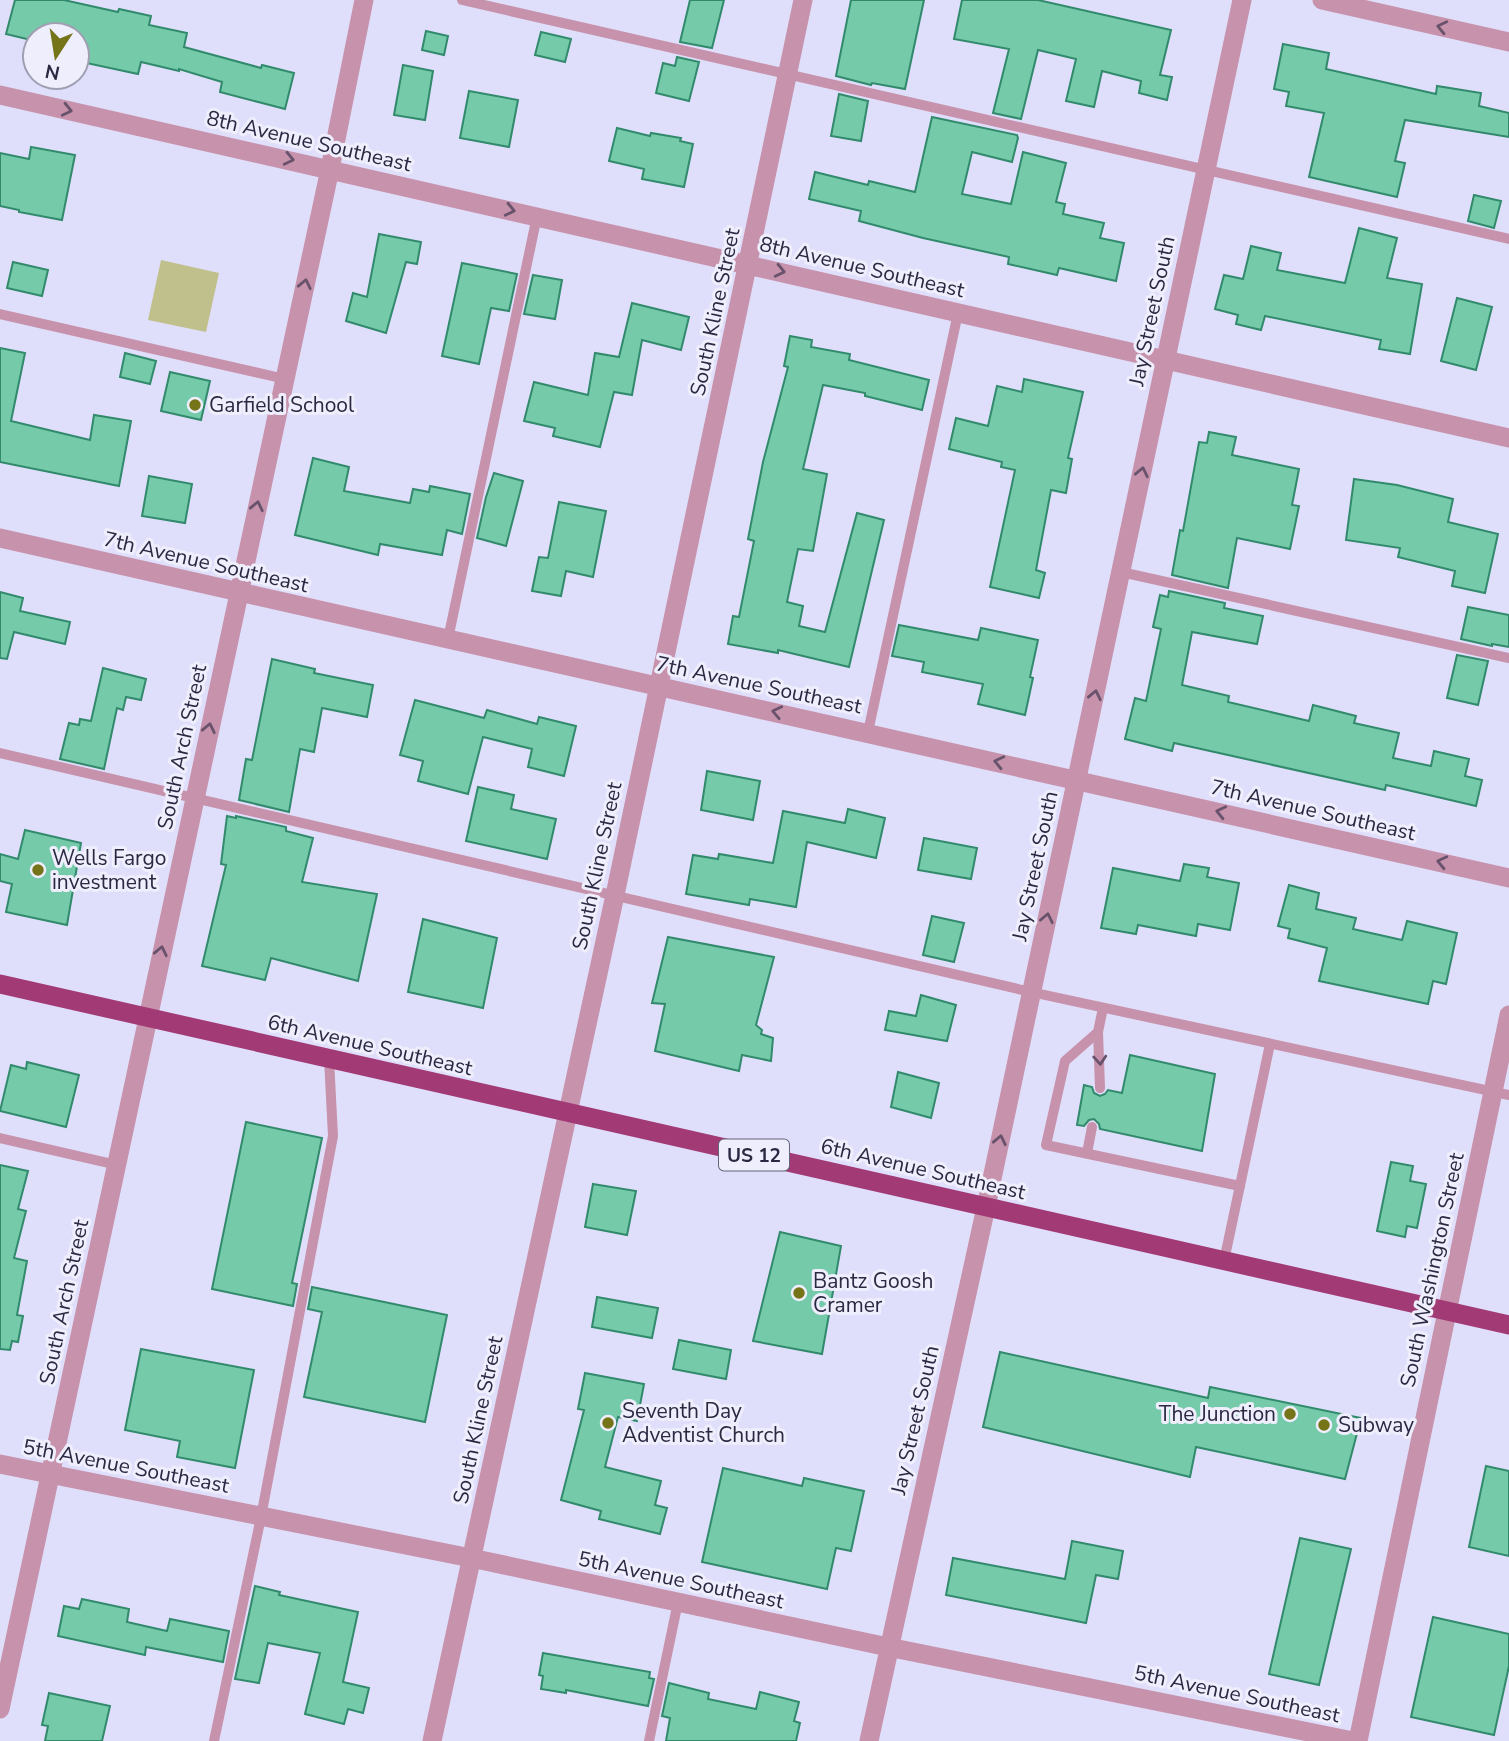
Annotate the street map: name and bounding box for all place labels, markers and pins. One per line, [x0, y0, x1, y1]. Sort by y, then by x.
place label: Garfield School [209, 391, 355, 419]
marker: Garfield School [187, 397, 203, 413]
place label: Wells Fargo investment [52, 844, 166, 896]
marker: Wells Fargo investment [30, 862, 46, 878]
place label: Bantz Goosh Cramer [813, 1267, 933, 1319]
marker: Bantz Goosh Cramer [791, 1285, 807, 1301]
place label: Seventh Day Adventist Church [622, 1397, 785, 1449]
place label: The Junction [1159, 1400, 1276, 1428]
marker: The Junction [1282, 1406, 1298, 1422]
place label: Subway [1338, 1411, 1414, 1439]
marker: Seventh Day Adventist Church [600, 1415, 616, 1431]
marker: Subway [1316, 1417, 1332, 1433]

